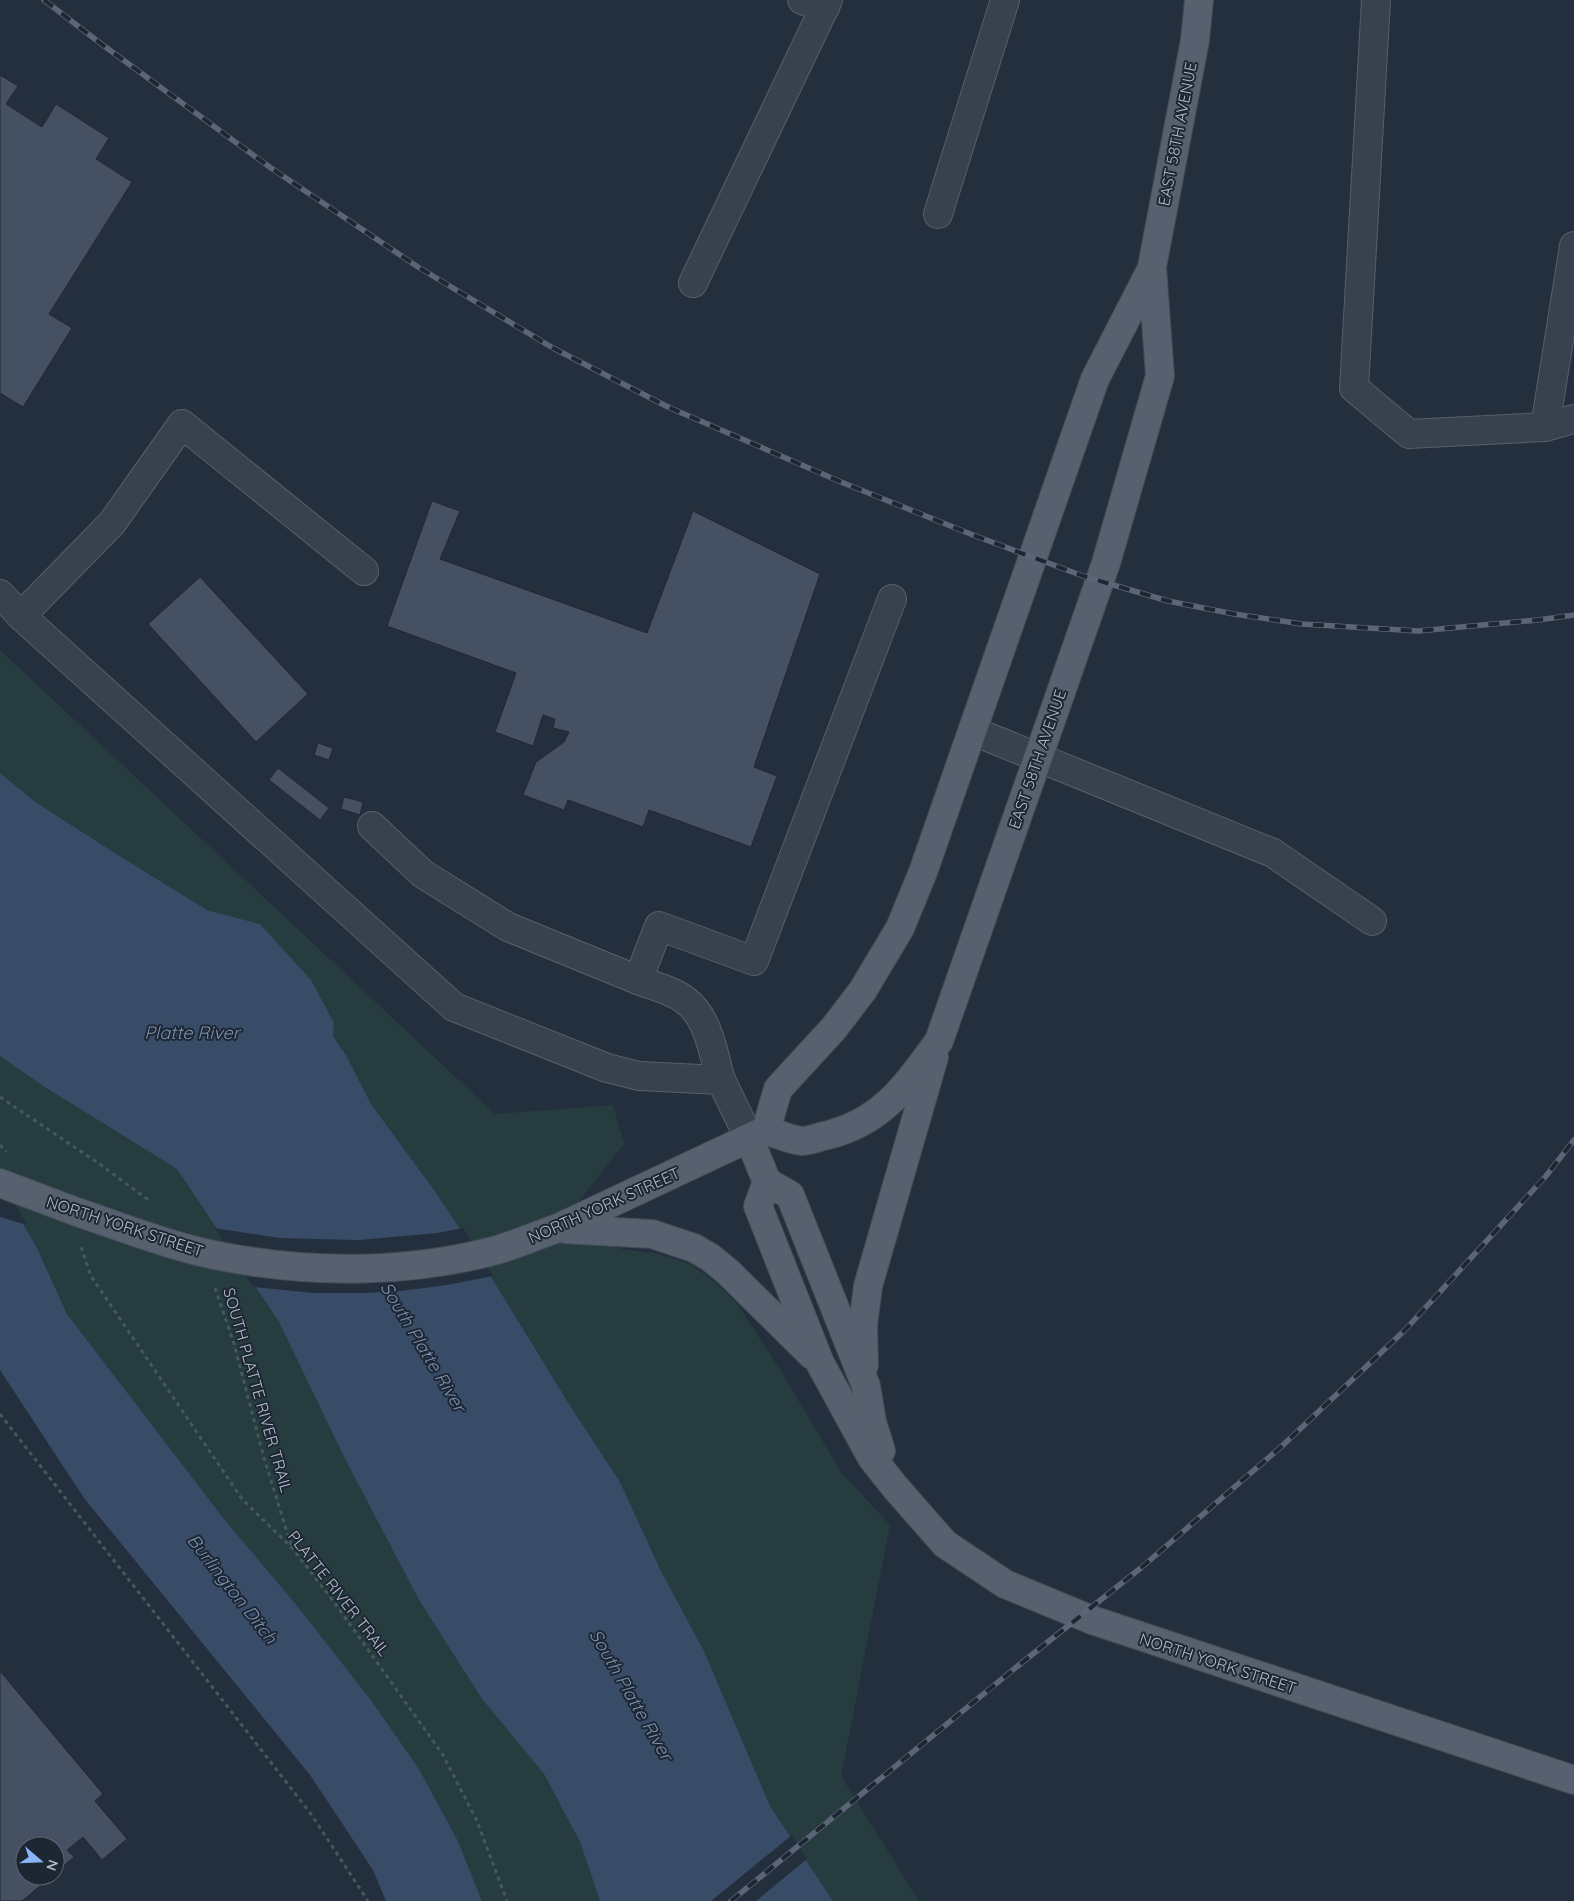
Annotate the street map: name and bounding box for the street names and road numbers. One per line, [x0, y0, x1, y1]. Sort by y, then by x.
street label: EAST 58TH AVENUE [1153, 60, 1201, 208]
street label: EAST 58TH AVENUE [1004, 687, 1070, 831]
street label: NORTH YORK STREET [525, 1162, 683, 1247]
street label: NORTH YORK STREET [44, 1191, 206, 1261]
street label: SOUTH PLATTE RIVER TRAIL [219, 1285, 297, 1495]
street label: PLATTE RIVER TRAIL [284, 1526, 394, 1660]
street label: NORTH YORK STREET [1137, 1628, 1299, 1698]

